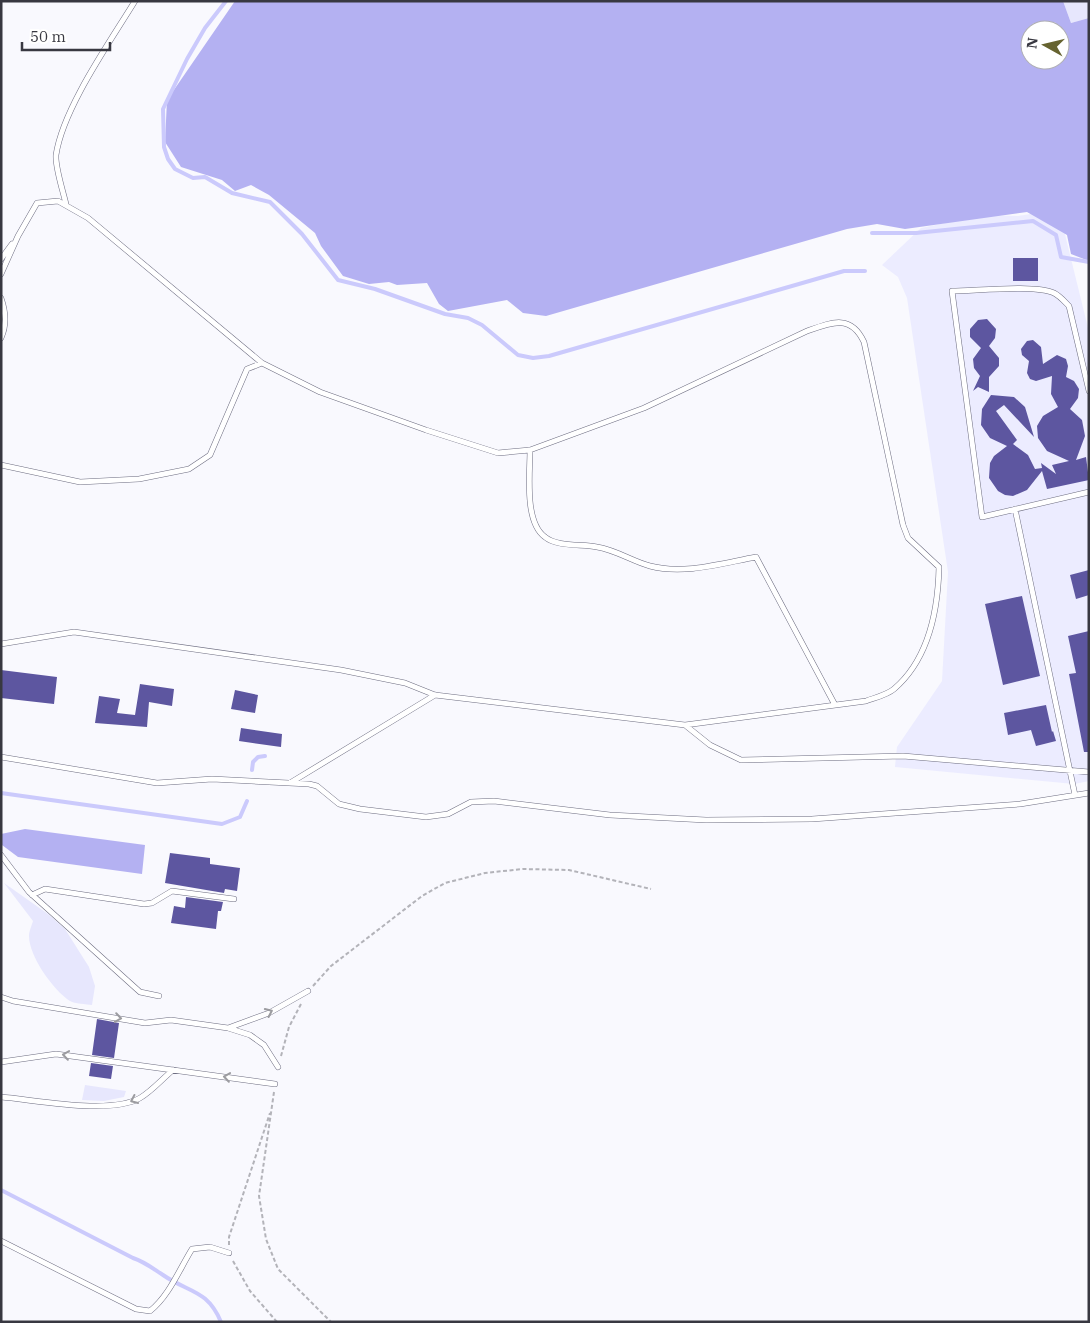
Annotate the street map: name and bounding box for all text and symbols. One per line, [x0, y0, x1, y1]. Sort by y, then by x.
scale bar [22, 20, 110, 52]
north arrow [1020, 20, 1070, 70]
text: 50 m [30, 27, 66, 46]
text: N [1022, 36, 1042, 50]
one-way arrow [264, 1008, 273, 1019]
one-way arrow [113, 1013, 122, 1023]
one-way arrow [62, 1050, 70, 1061]
one-way arrow [223, 1072, 231, 1083]
one-way arrow [131, 1093, 140, 1103]

